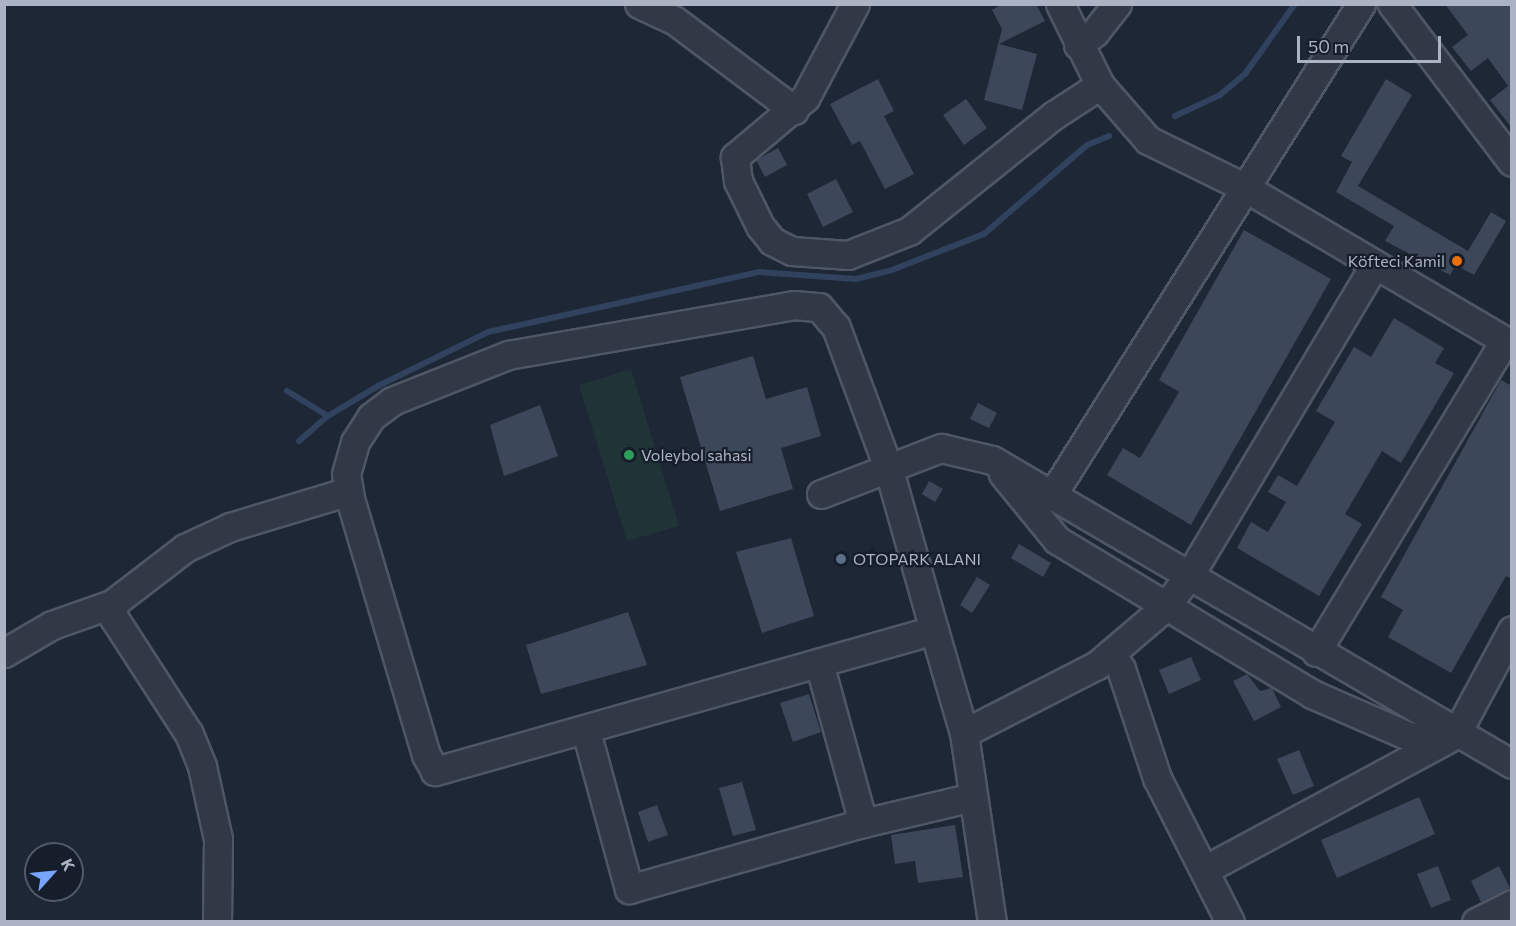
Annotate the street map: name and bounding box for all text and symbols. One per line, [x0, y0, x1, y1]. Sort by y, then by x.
scale bar [1300, 24, 1444, 62]
text: 50 m [1308, 35, 1349, 57]
place label: Köfteci Kamil [1348, 251, 1445, 271]
marker: Köfteci Kamil [1450, 254, 1464, 268]
place label: Voleybol sahasi [641, 445, 752, 465]
marker: Voleybol sahasi [622, 448, 636, 462]
place label: OTOPARK ALANI [853, 549, 981, 569]
marker: OTOPARK ALANI [834, 552, 848, 566]
north arrow [24, 842, 84, 902]
text: K [58, 855, 80, 874]

